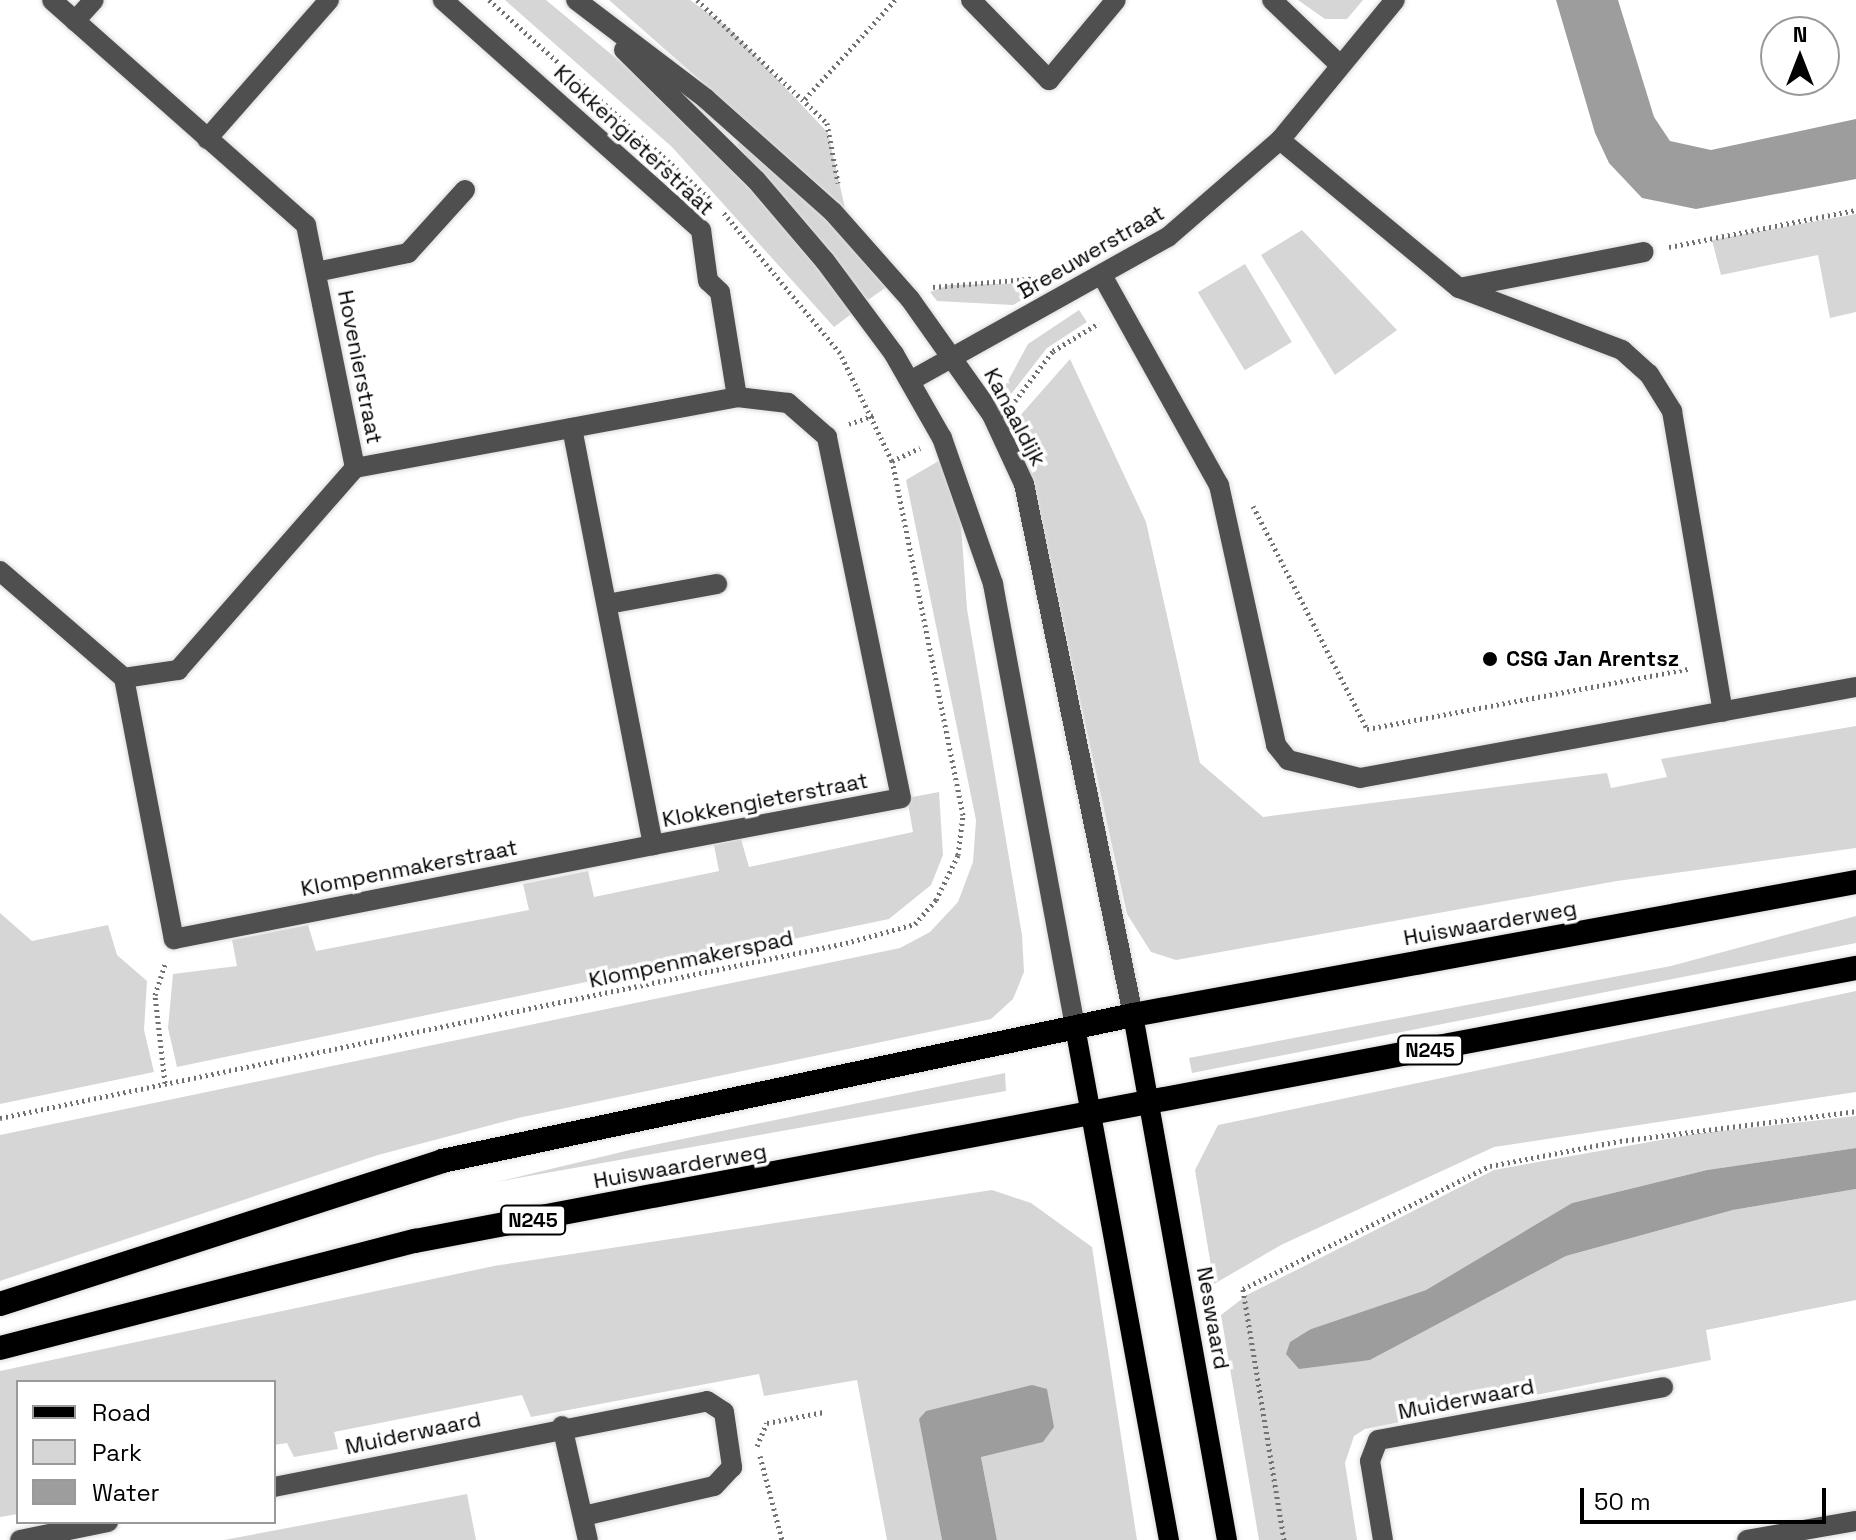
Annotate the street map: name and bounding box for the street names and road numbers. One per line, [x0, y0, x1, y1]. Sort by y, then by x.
street label: Klokkengieterstraat [549, 59, 719, 221]
street label: Breeuwerstraat [1013, 199, 1169, 305]
street label: Hovenierstraat [332, 288, 388, 446]
street label: Kanaaldijk [978, 364, 1052, 470]
street label: Klokkengieterstraat [660, 767, 870, 833]
street label: Klompenmakerstraat [298, 834, 520, 902]
street label: Huiswaarderweg [1401, 895, 1579, 951]
street label: Klompenmakerspad [586, 924, 796, 994]
road number: N245 [1396, 1034, 1464, 1066]
street label: Huiswaarderweg [591, 1138, 769, 1194]
road number: N245 [499, 1204, 567, 1236]
street label: Neswaard [1191, 1265, 1235, 1371]
street label: Muiderwaard [1396, 1373, 1536, 1425]
street label: Muiderwaard [343, 1406, 483, 1460]

